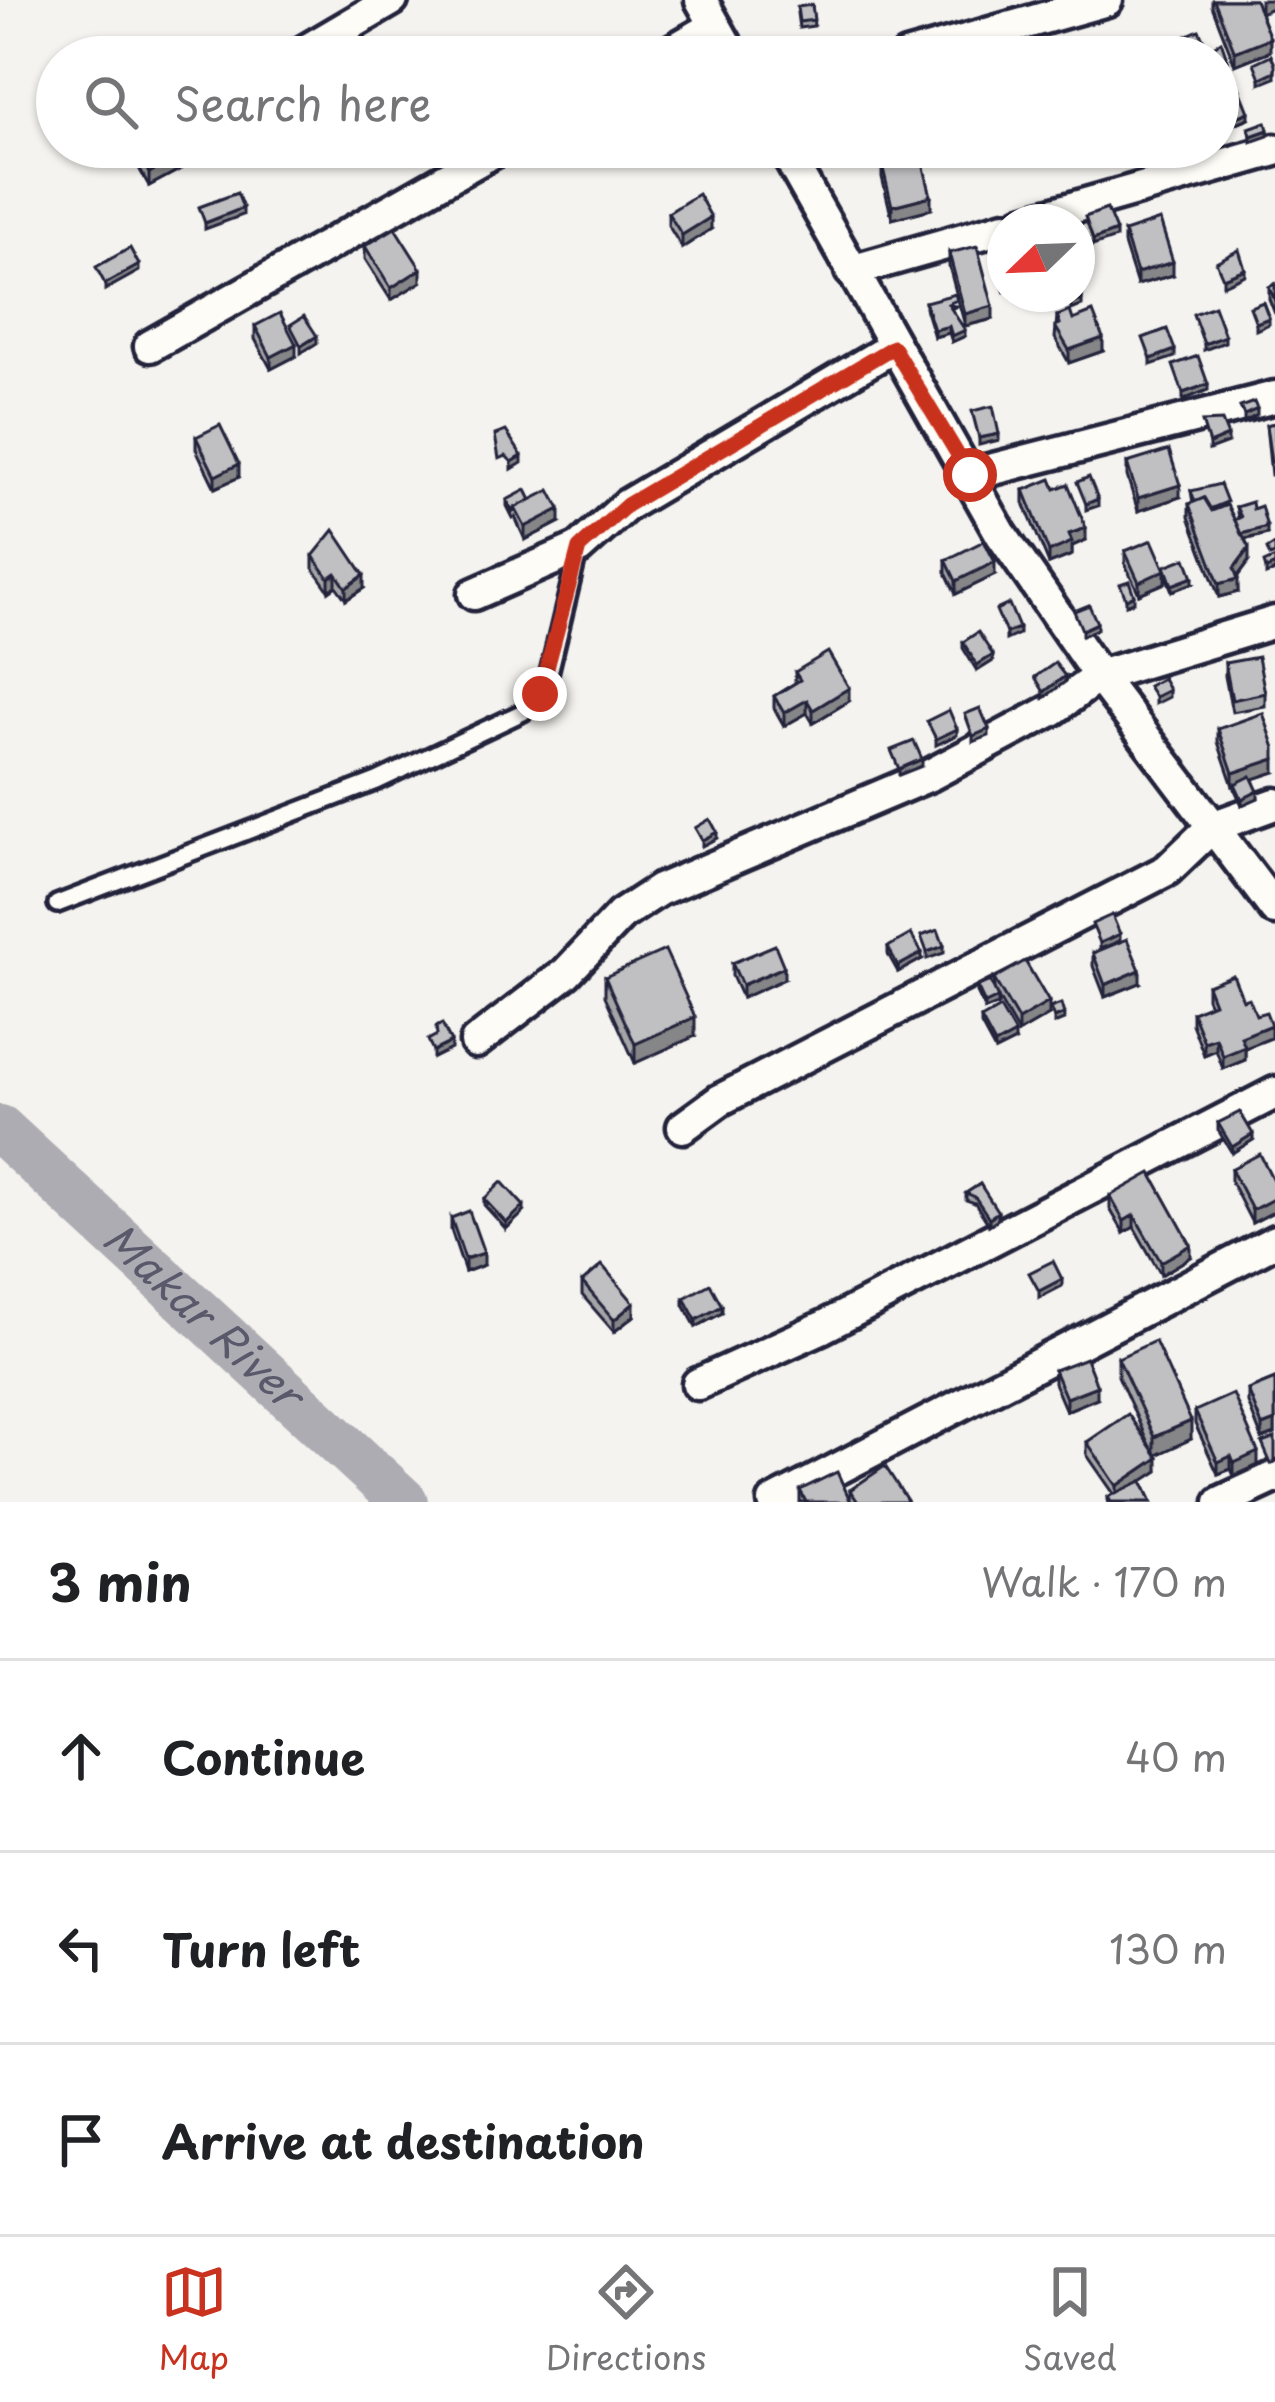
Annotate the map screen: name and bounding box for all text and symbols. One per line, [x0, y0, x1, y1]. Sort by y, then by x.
search box [36, 36, 1239, 168]
text: Search here [174, 68, 431, 136]
icon: search [78, 69, 144, 135]
north arrow [987, 204, 1095, 312]
route start [943, 448, 997, 502]
route end [513, 667, 567, 721]
water label: Makar River [91, 1206, 322, 1426]
text: 3 min [48, 1542, 192, 1619]
text: Walk · 170 m [981, 1551, 1227, 1610]
text: Continue [162, 1722, 365, 1790]
icon: ahead [48, 1723, 114, 1789]
text: 40 m [1125, 1726, 1227, 1785]
text: Turn left [162, 1914, 361, 1982]
icon: left [48, 1915, 114, 1981]
text: 130 m [1109, 1918, 1227, 1977]
text: Arrive at destination [162, 2106, 645, 2174]
icon: arrive [48, 2107, 114, 2173]
tab: Map [158, 2259, 229, 2381]
tab: Directions [546, 2259, 706, 2381]
tab: Saved [1023, 2259, 1117, 2381]

